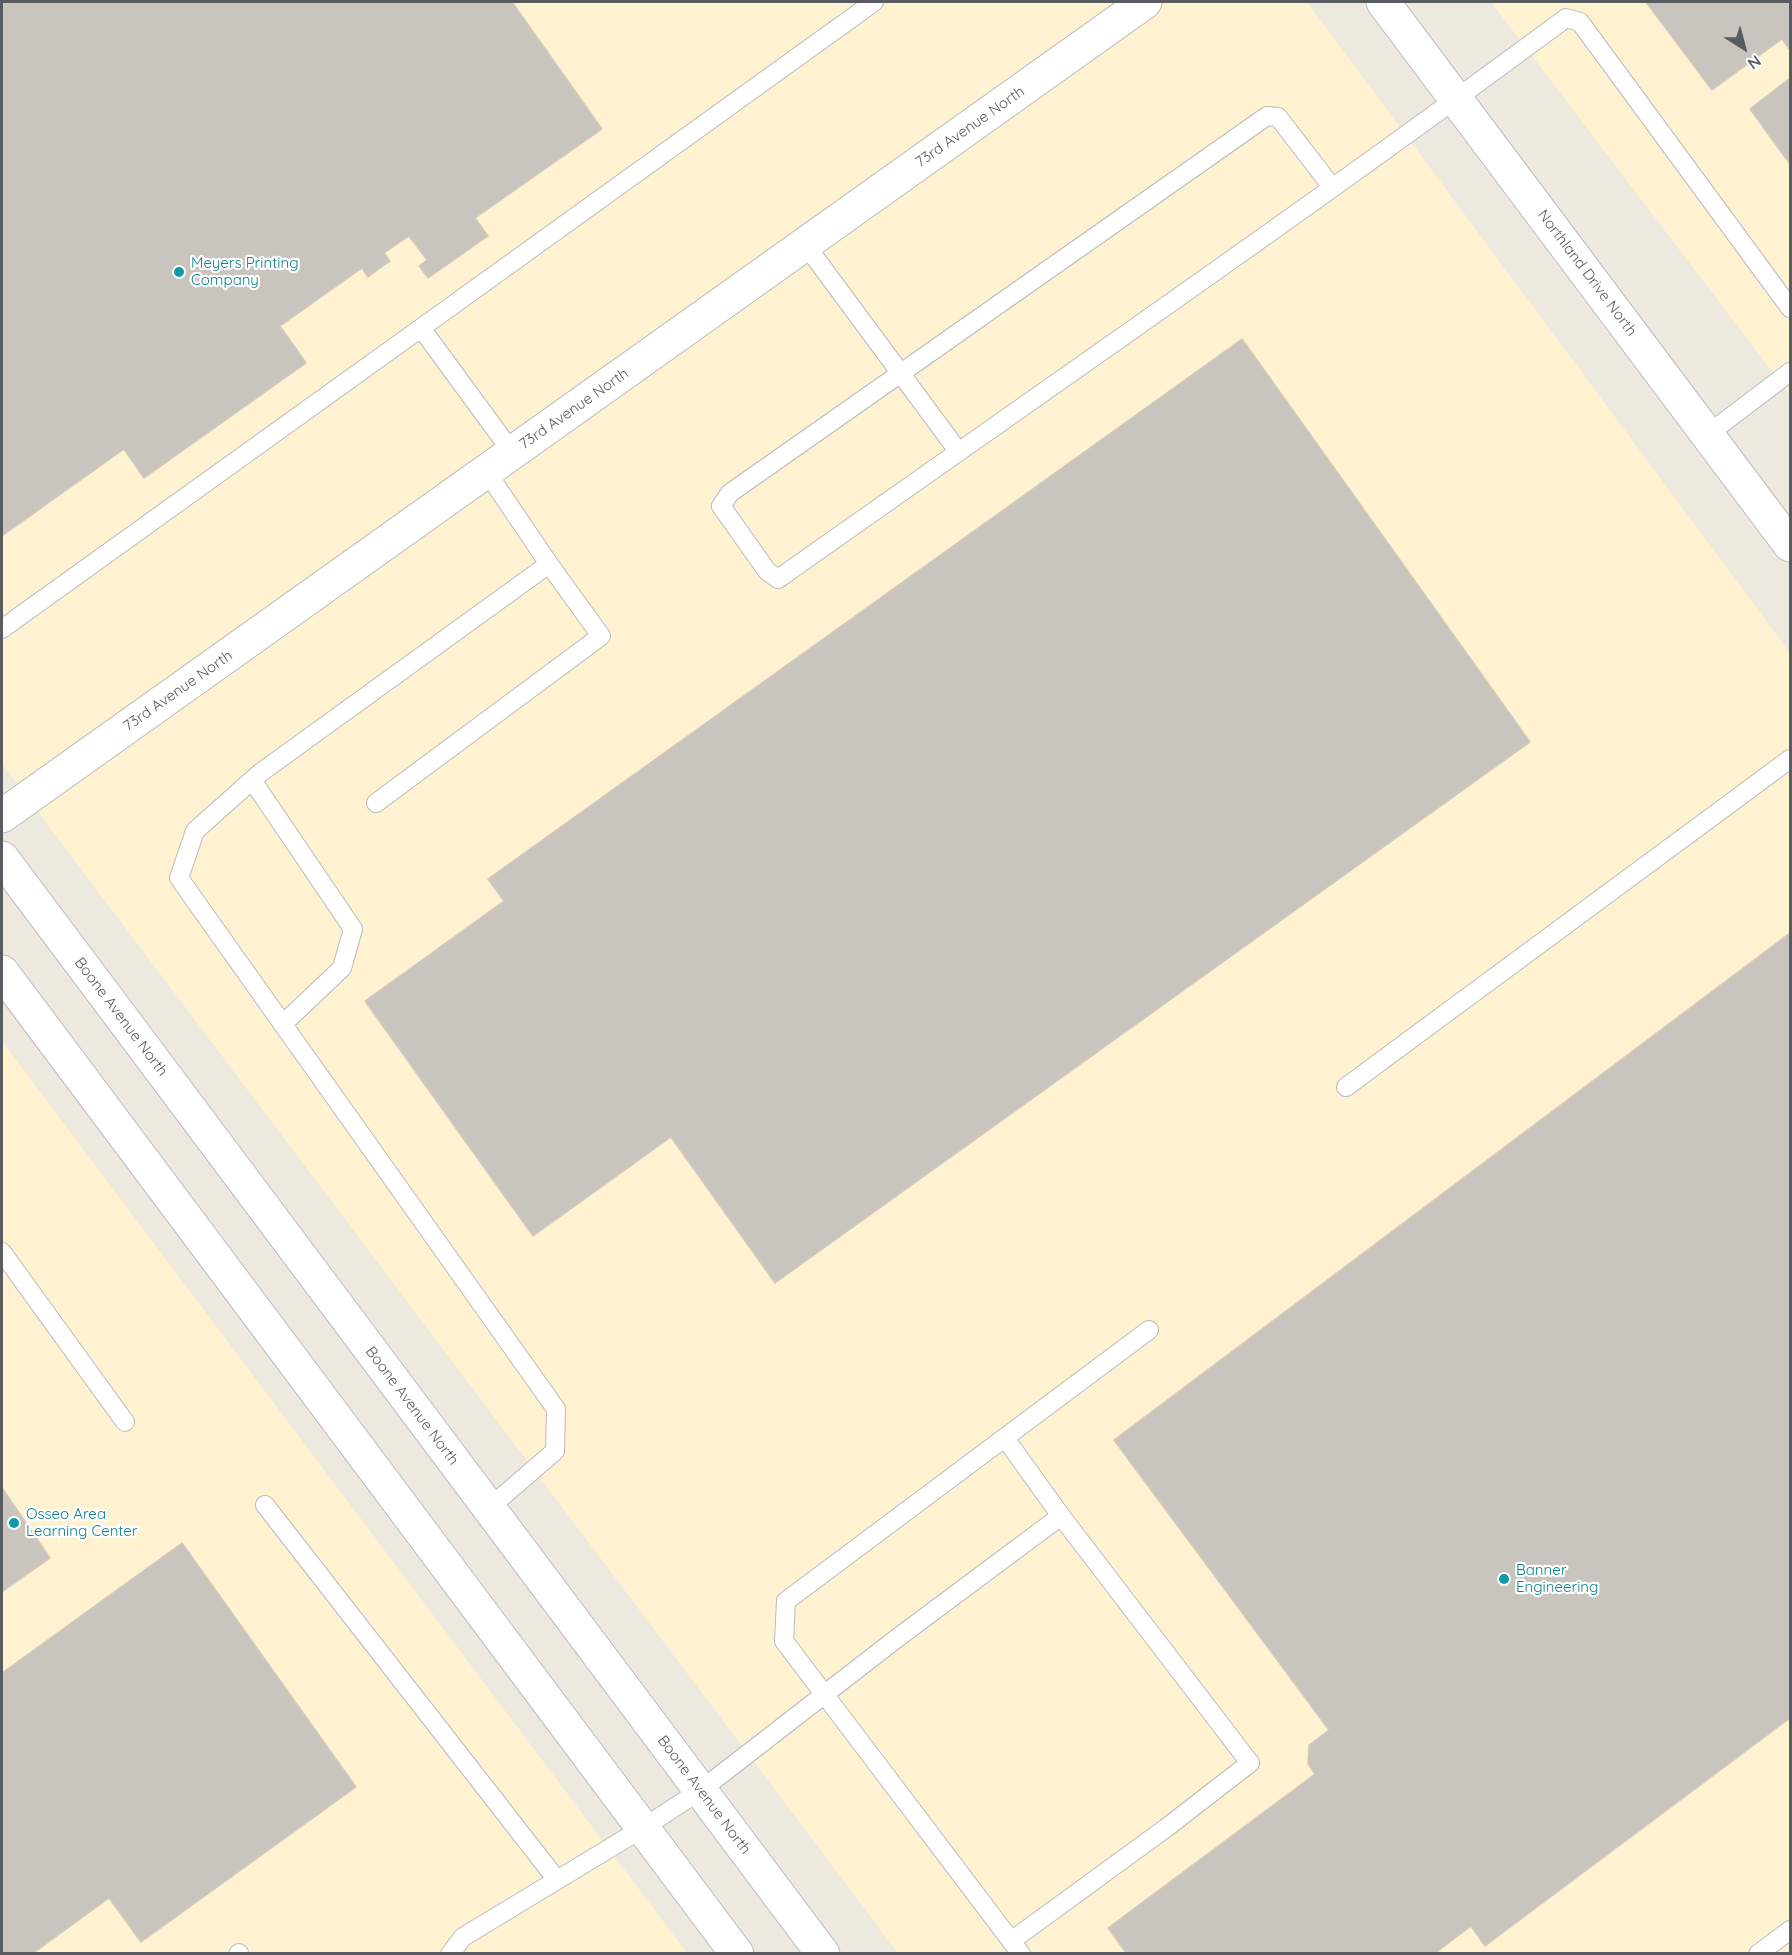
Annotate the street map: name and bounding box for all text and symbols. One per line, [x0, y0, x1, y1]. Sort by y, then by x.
north arrow [1714, 18, 1774, 78]
text: N [1744, 51, 1765, 74]
street label: 73rd Avenue North [912, 83, 1028, 171]
street label: Northland Drive North [1534, 206, 1640, 340]
place label: Meyers Printing Company [191, 254, 299, 289]
marker: Meyers Printing Company [172, 265, 186, 279]
street label: 73rd Avenue North [516, 365, 632, 453]
street label: 73rd Avenue North [120, 647, 236, 735]
street label: Boone Avenue North [71, 954, 171, 1080]
street label: Boone Avenue North [362, 1343, 462, 1469]
place label: Osseo Area Learning Center [26, 1505, 138, 1540]
marker: Osseo Area Learning Center [7, 1516, 21, 1530]
place label: Banner Engineering [1516, 1561, 1598, 1596]
marker: Banner Engineering [1497, 1572, 1511, 1586]
street label: Boone Avenue North [654, 1732, 754, 1858]

